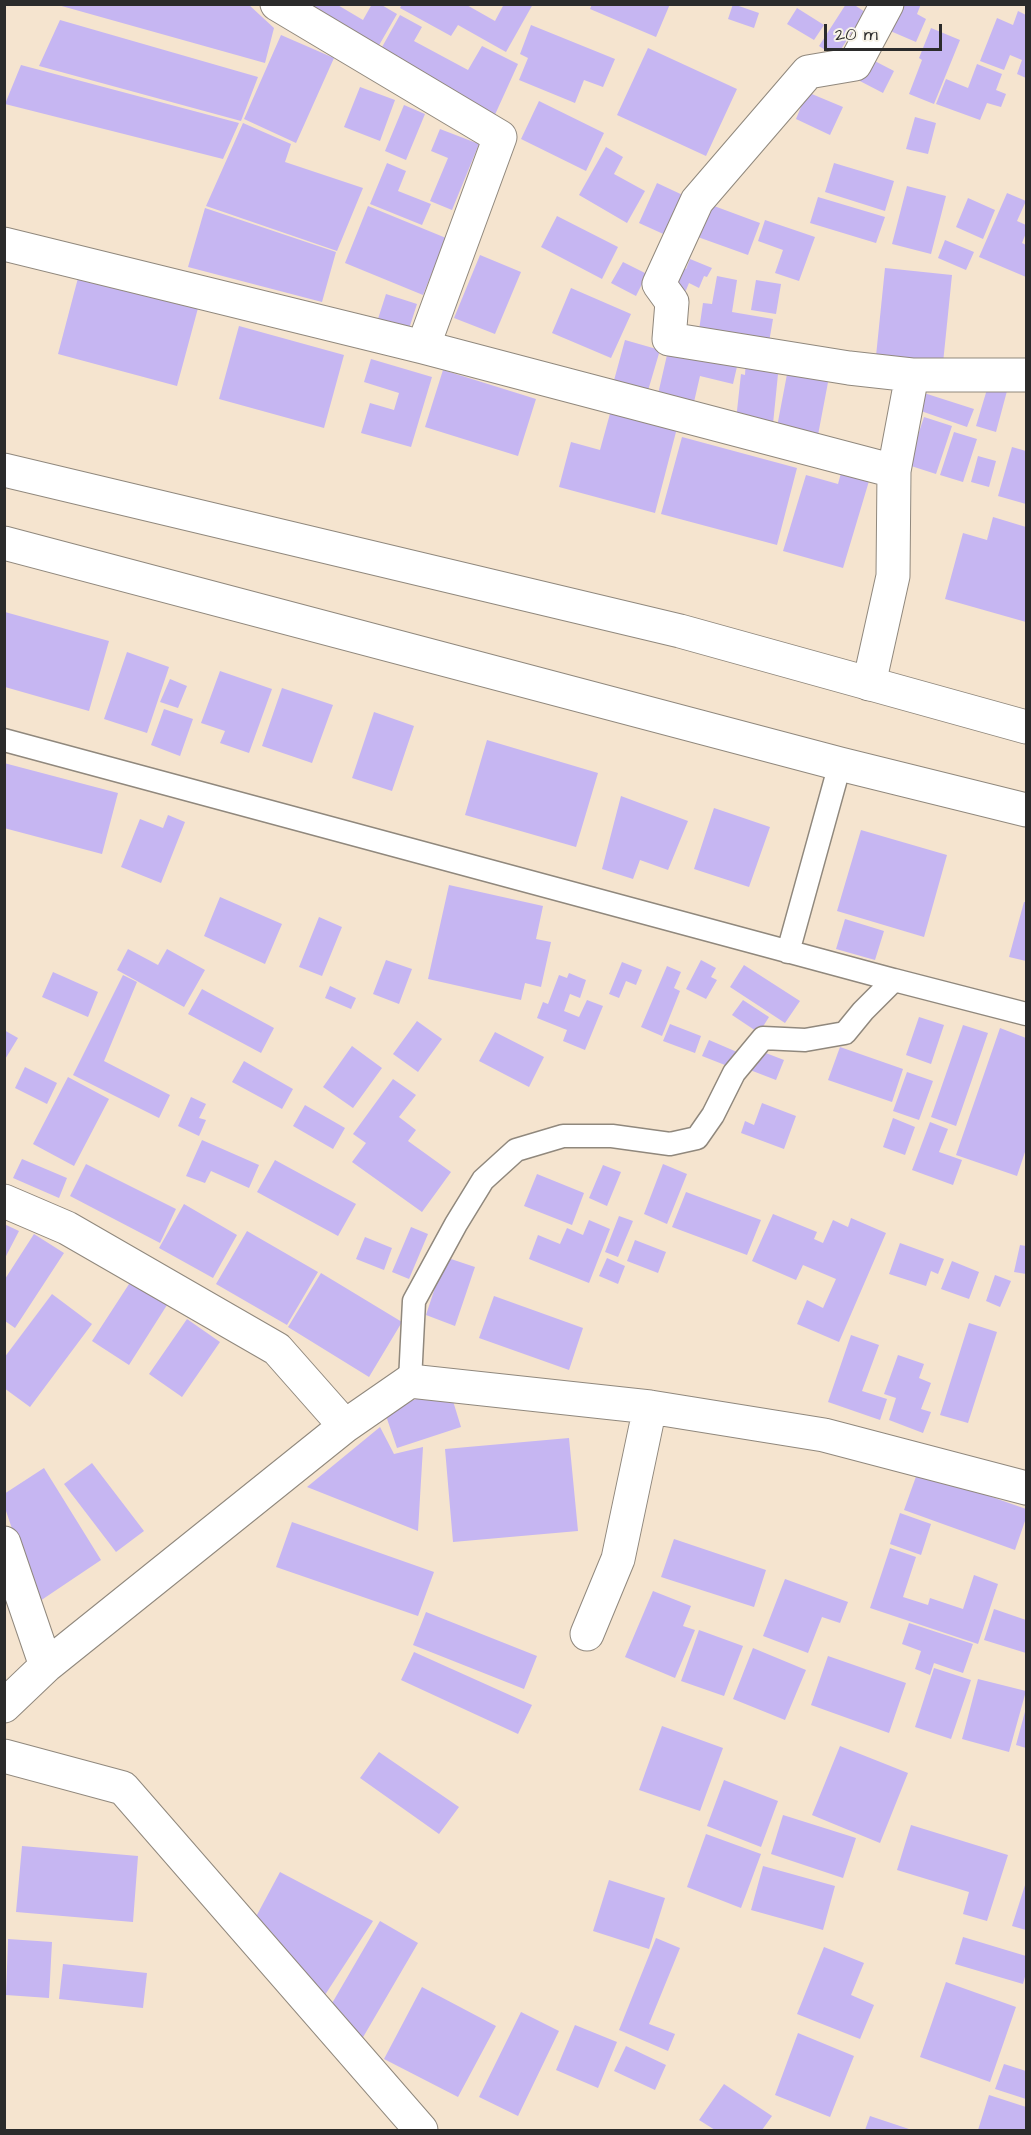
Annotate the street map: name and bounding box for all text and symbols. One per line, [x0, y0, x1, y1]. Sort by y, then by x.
scale bar [827, 12, 946, 50]
text: 20 m [835, 22, 878, 47]

